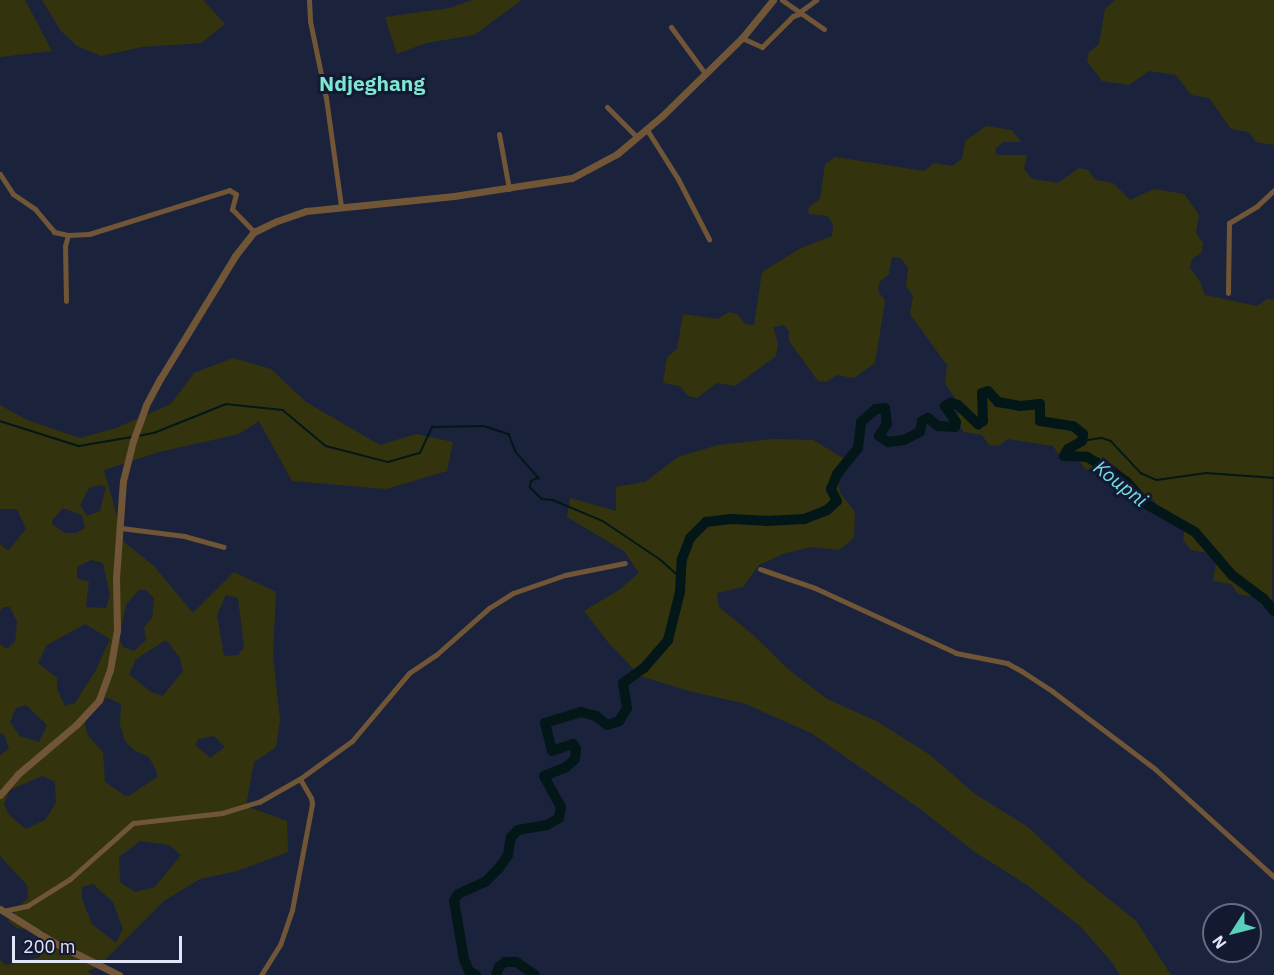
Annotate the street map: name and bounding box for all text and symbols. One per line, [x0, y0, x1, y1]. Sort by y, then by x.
district label: Ndjeghang [319, 70, 425, 96]
water label: Koupni [1089, 455, 1153, 511]
north arrow [1202, 903, 1262, 963]
scale bar [15, 924, 184, 962]
text: N [1208, 932, 1231, 953]
text: 200 m [23, 935, 75, 958]

